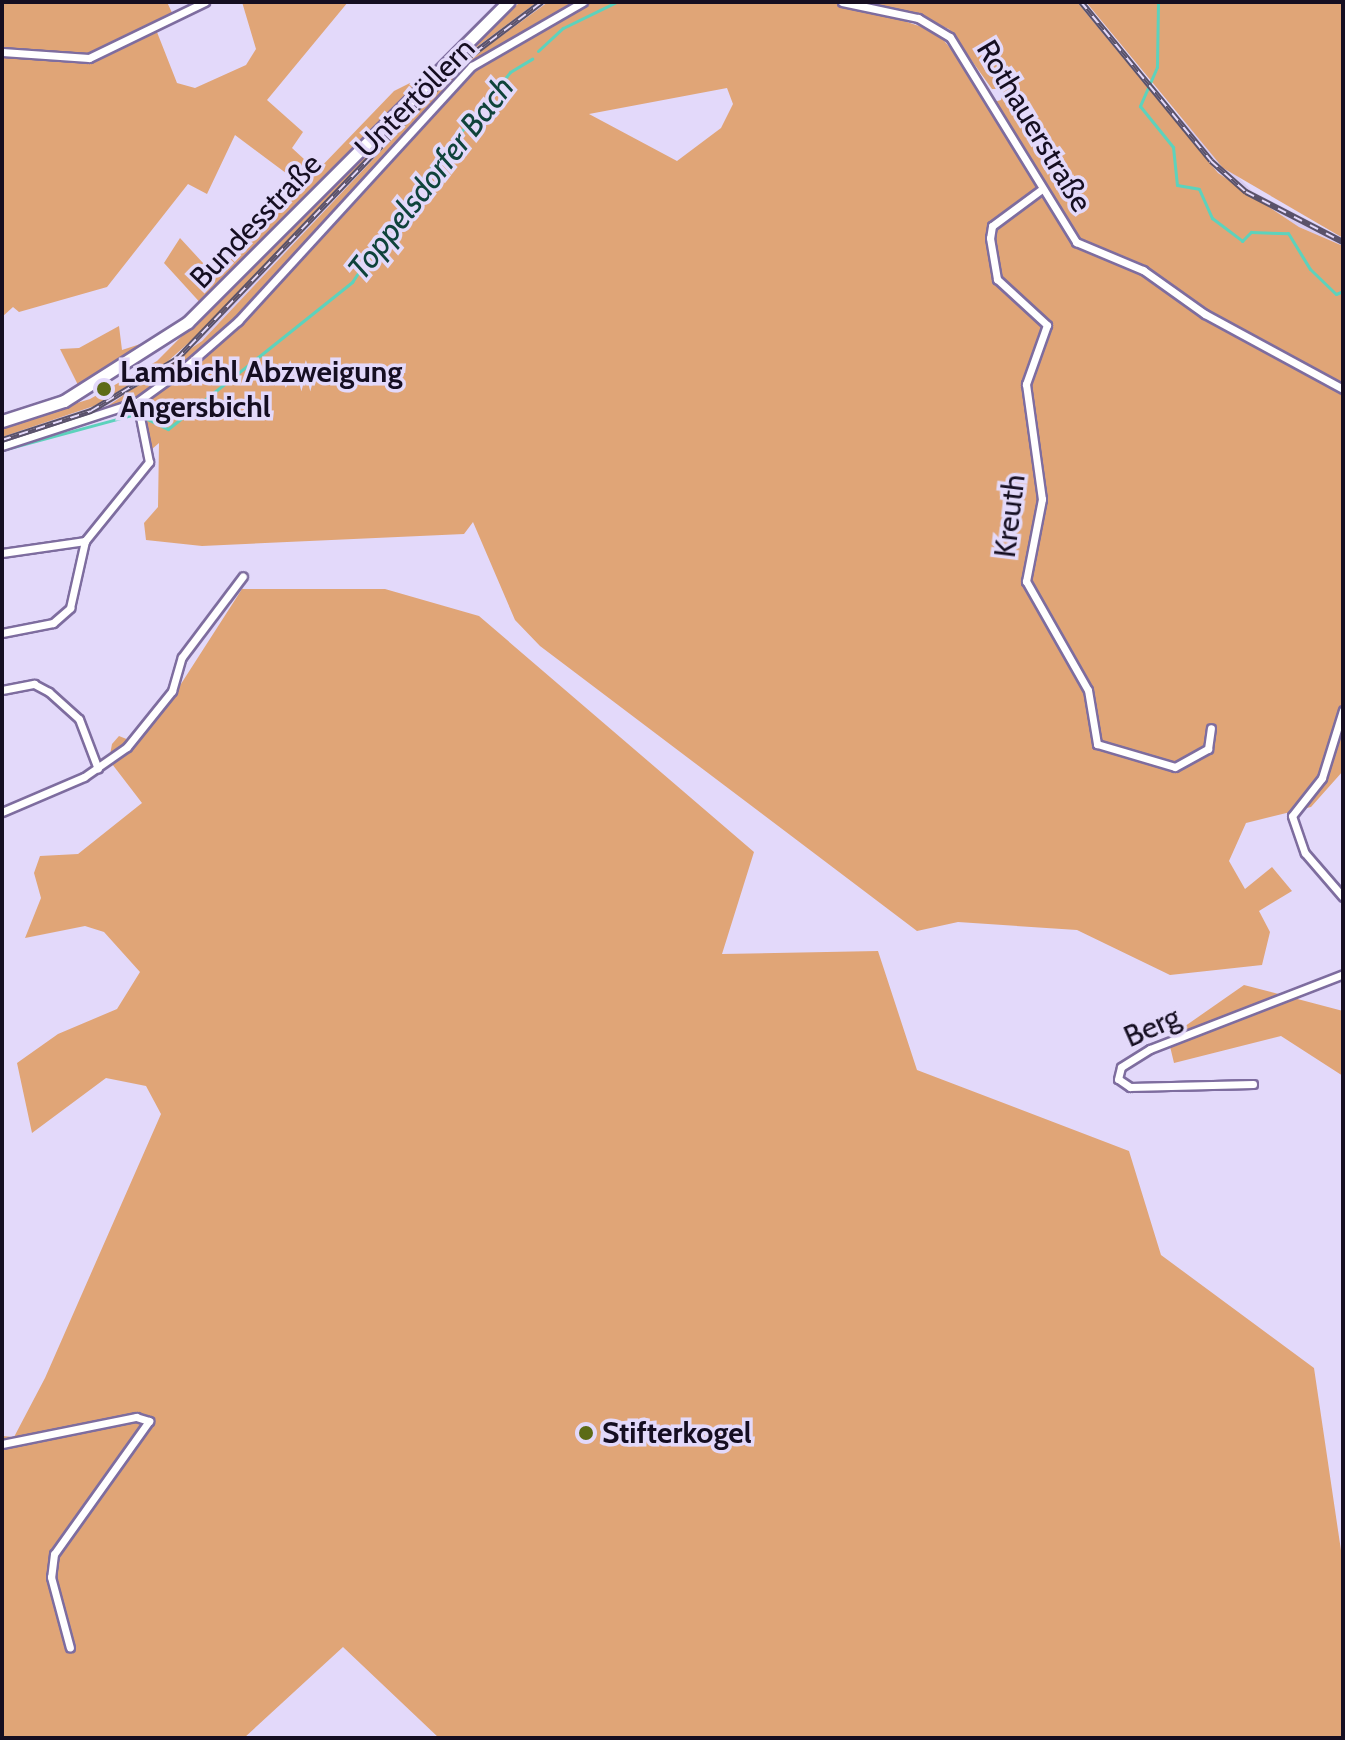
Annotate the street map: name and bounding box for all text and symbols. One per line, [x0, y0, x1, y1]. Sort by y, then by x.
street label: Untertöllern [348, 31, 482, 165]
street label: Rothauerstraße [969, 34, 1099, 218]
water label: Toppelsdorfer Bach [340, 69, 522, 287]
street label: Bundesstraße [183, 146, 329, 296]
place label: Lambichl Abzweigung Angersbichl [120, 354, 402, 424]
marker: Lambichl Abzweigung Angersbichl [95, 380, 113, 398]
street label: Kreuth [987, 472, 1033, 560]
street label: Berg [1118, 999, 1186, 1055]
place label: Stifterkogel [602, 1415, 752, 1451]
marker: Stifterkogel [577, 1424, 595, 1442]

